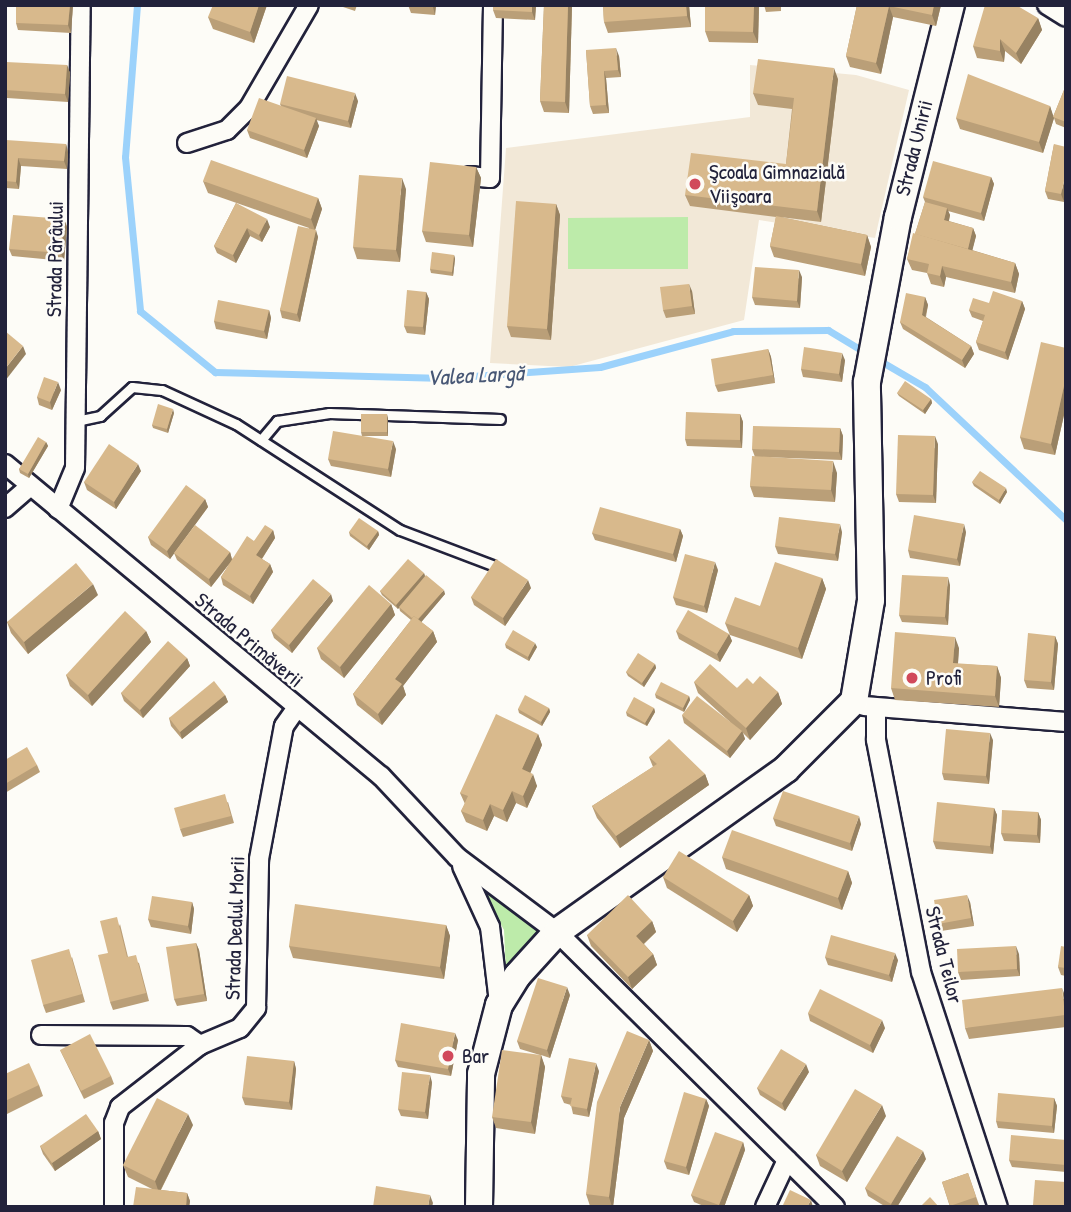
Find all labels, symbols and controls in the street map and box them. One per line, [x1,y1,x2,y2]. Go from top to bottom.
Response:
street label: Strada Unirii [890,98,938,198]
place label: Şcoala Gimnazială Viişoara [709,159,845,209]
marker: Şcoala Gimnazială Viişoara [687,176,703,192]
street label: Strada Pârâului [41,201,69,317]
water label: Valea Largă [426,359,524,391]
street label: Strada Primăverii [190,587,308,693]
place label: Profi [926,665,961,691]
marker: Profi [904,670,920,686]
street label: Strada Dealul Morii [220,856,250,1000]
street label: Strada Teilor [920,904,968,1006]
place label: Bar [462,1043,489,1069]
marker: Bar [440,1048,456,1064]

